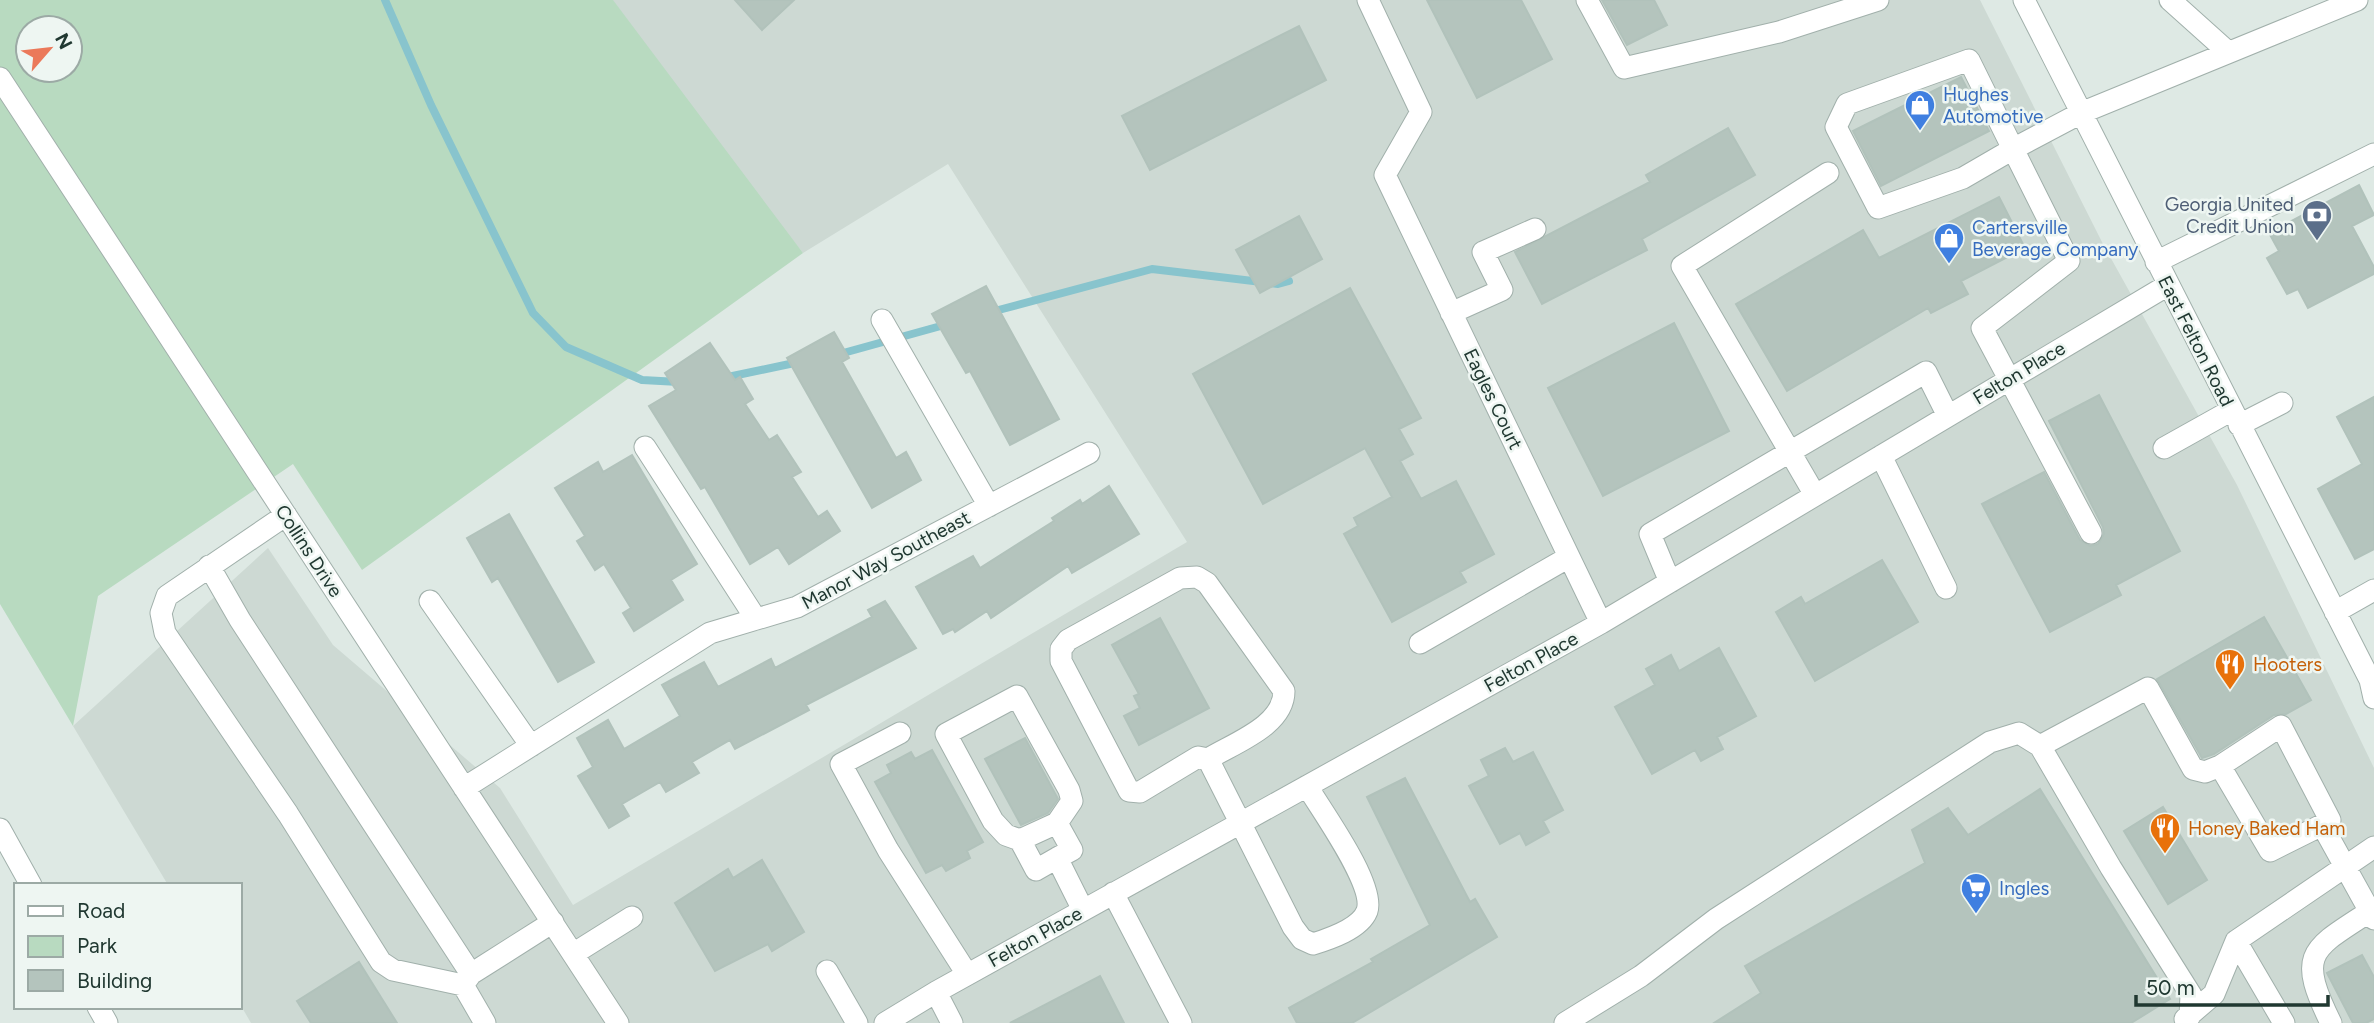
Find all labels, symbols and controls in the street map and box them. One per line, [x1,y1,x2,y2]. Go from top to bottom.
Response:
north arrow [14,14,84,84]
text: N [50,29,77,53]
place label: Hughes Automotive [1943,83,2043,128]
shop icon: Hughes Automotive [1903,88,1937,132]
place label: Georgia United Credit Union [2165,193,2294,238]
bank icon: Georgia United Credit Union [2300,198,2334,242]
place label: Cartersville Beverage Company [1972,216,2138,261]
shop icon: Cartersville Beverage Company [1932,221,1966,265]
street label: East Felton Road [2153,272,2239,410]
street label: Felton Place [1969,336,2069,410]
street label: Eagles Court [1459,345,1527,453]
street label: Collins Drive [271,500,347,602]
street label: Manor Way Southeast [798,506,974,614]
street label: Felton Place [1480,627,1582,697]
restaurant icon: Hooters [2213,647,2247,691]
place label: Hooters [2253,653,2322,676]
restaurant icon: Honey Baked Ham [2148,811,2182,855]
place label: Honey Baked Ham [2188,817,2345,840]
supermarket icon: Ingles [1959,871,1993,915]
place label: Ingles [1999,877,2049,900]
legend [14,883,242,1009]
text: Road [77,898,125,923]
street label: Felton Place [984,902,1086,972]
text: Park [77,933,118,958]
scale bar [2136,964,2328,1008]
text: Building [77,968,152,993]
text: 50 m [2146,975,2195,1000]

